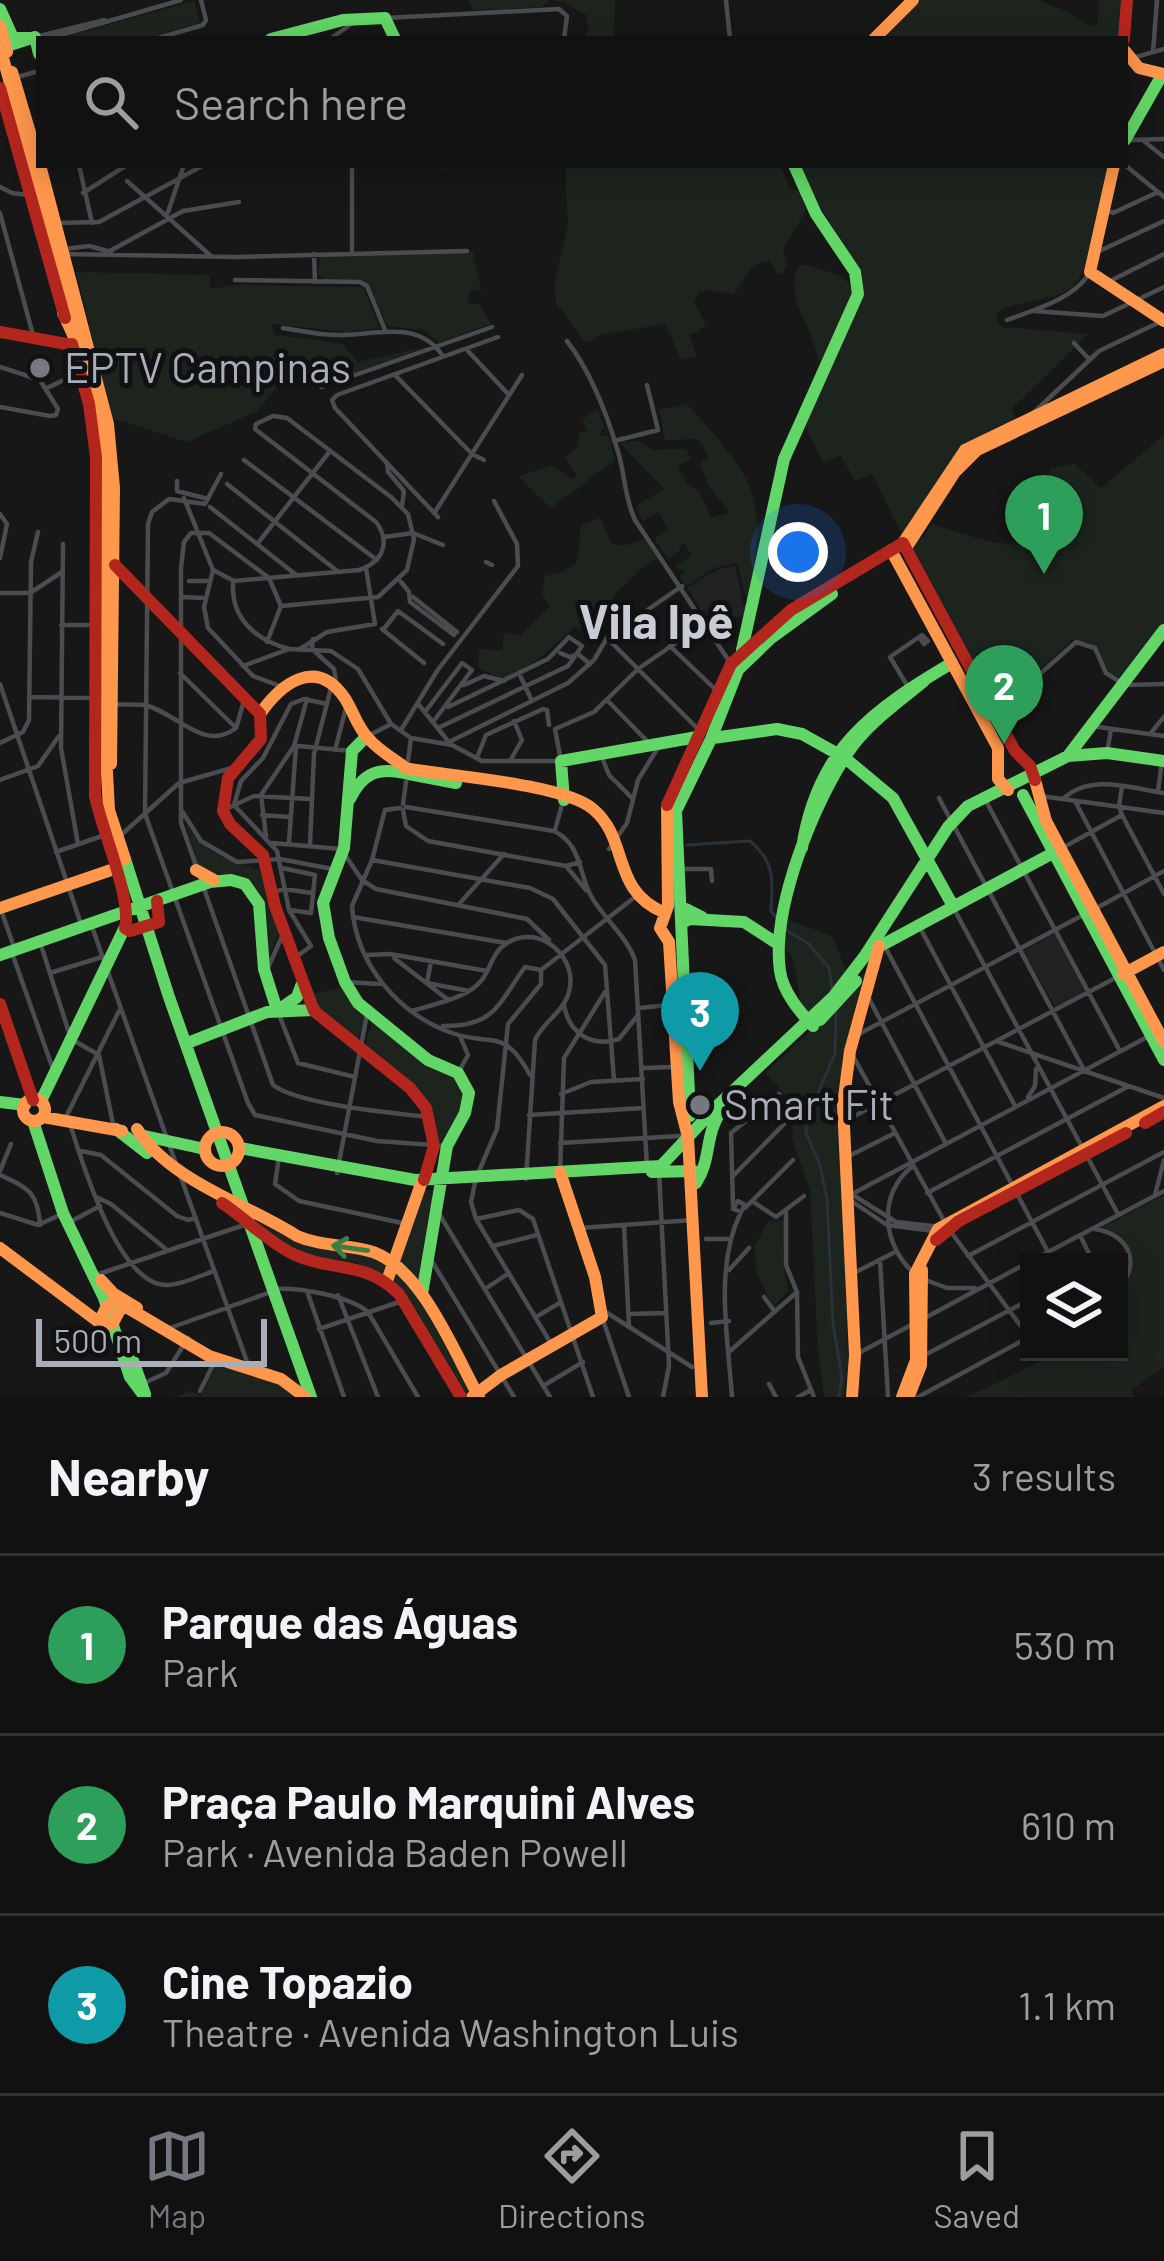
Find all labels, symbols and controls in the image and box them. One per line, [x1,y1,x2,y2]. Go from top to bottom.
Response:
search box [36,36,1128,168]
icon: search [78,69,144,135]
text: Search here [174,75,408,129]
place label: EPTV Campinas [64,341,351,392]
marker: EPTV Campinas [27,355,53,381]
pin: 1 [1005,475,1083,574]
your location [768,522,828,582]
district label: Vila Ipê [579,591,733,649]
pin: 2 [965,645,1043,744]
pin: 3 [661,972,739,1071]
place label: Smart Fit [724,1078,894,1128]
marker: Smart Fit [687,1092,713,1118]
one-way arrow [332,1236,371,1259]
map controls [1020,1253,1128,1361]
button: layers [1020,1253,1128,1361]
scale bar [36,1313,267,1366]
text: 500 m [54,1320,142,1360]
text: Nearby [48,1445,209,1506]
text: 3 results [972,1452,1116,1499]
text: Parque das Águas [162,1594,518,1648]
text: 1 [80,1621,94,1668]
text: 530 m [1014,1621,1116,1668]
text: Park [162,1648,239,1695]
text: Praça Paulo Marquini Alves [162,1774,695,1828]
text: 2 [76,1801,98,1848]
text: 610 m [1021,1801,1116,1848]
text: Park · Avenida Baden Powell [162,1828,628,1875]
text: Cine Topazio [162,1954,413,2008]
text: 3 [76,1981,98,2028]
text: 1.1 km [1018,1981,1116,2028]
text: Theatre · Avenida Washington Luis [162,2008,739,2055]
tab: Map [144,2123,210,2235]
tab: Directions [498,2123,645,2235]
tab: Saved [933,2123,1020,2235]

